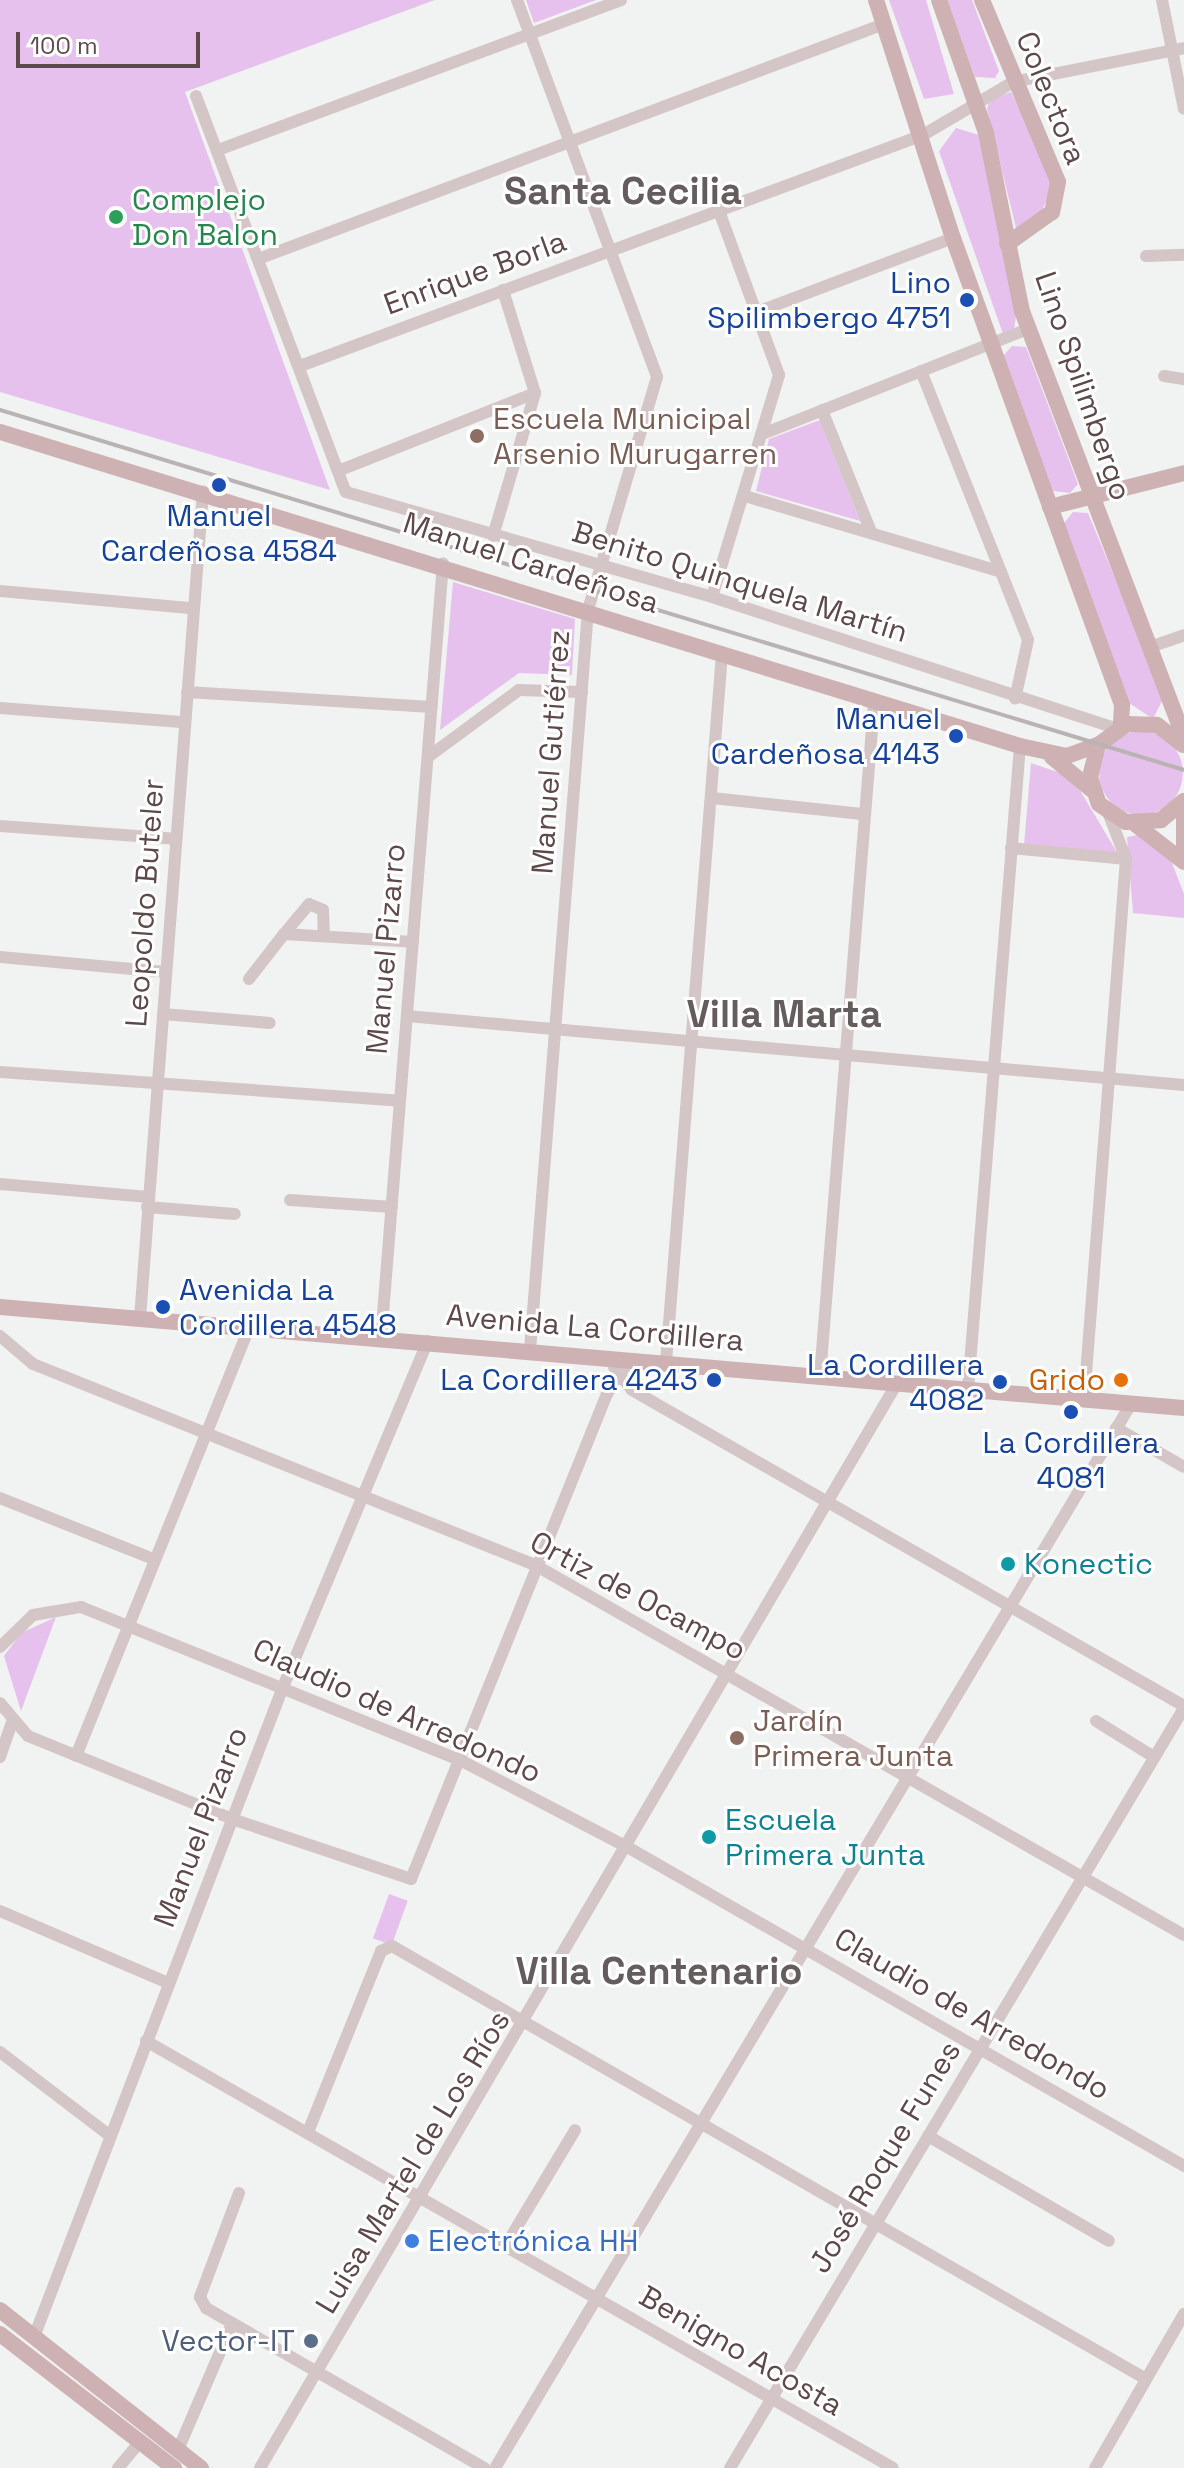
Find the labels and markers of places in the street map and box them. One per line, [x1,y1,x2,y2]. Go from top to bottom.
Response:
place label: Complejo Don Balon [132,182,278,252]
marker: Complejo Don Balon [107,208,125,226]
place label: Lino Spilimbergo 4751 [707,265,951,336]
marker: Lino Spilimbergo 4751 [958,291,976,309]
place label: Escuela Municipal Arsenio Murugarren [493,401,777,472]
marker: Escuela Municipal Arsenio Murugarren [468,427,486,445]
marker: Manuel Cardeñosa 4584 [210,476,228,494]
place label: Manuel Cardeñosa 4584 [101,498,337,568]
place label: Manuel Cardeñosa 4143 [711,701,940,772]
marker: Manuel Cardeñosa 4143 [947,727,965,745]
place label: Avenida La Cordillera 4548 [179,1272,397,1342]
marker: Avenida La Cordillera 4548 [154,1298,172,1316]
place label: La Cordillera 4082 [807,1347,984,1418]
place label: La Cordillera 4243 [440,1362,698,1398]
place label: Grido [1029,1362,1105,1398]
marker: La Cordillera 4243 [705,1371,723,1389]
marker: Grido [1112,1371,1130,1389]
marker: La Cordillera 4082 [991,1373,1009,1391]
marker: La Cordillera 4081 [1062,1403,1080,1421]
place label: La Cordillera 4081 [982,1425,1160,1496]
place label: Konectic [1024,1546,1153,1582]
marker: Konectic [999,1555,1017,1573]
place label: Jardín Primera Junta [753,1703,953,1774]
marker: Jardín Primera Junta [728,1729,746,1747]
place label: Escuela Primera Junta [725,1802,925,1872]
marker: Escuela Primera Junta [700,1828,718,1846]
place label: Electrónica HH [428,2223,638,2259]
marker: Electrónica HH [403,2232,421,2250]
place label: Vector-IT [161,2323,295,2359]
marker: Vector-IT [302,2332,320,2350]

